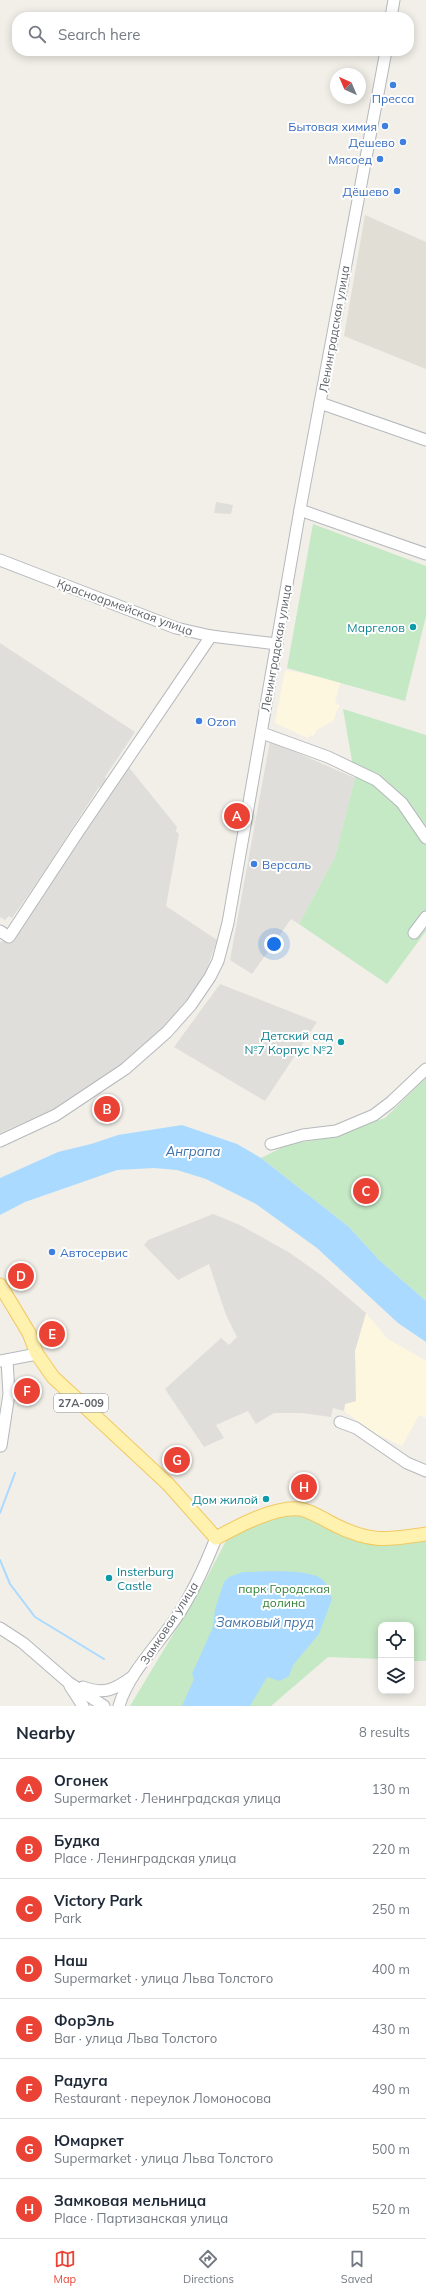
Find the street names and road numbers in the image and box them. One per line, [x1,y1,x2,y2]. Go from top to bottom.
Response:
street label: Ленинградская улица [315,264,353,394]
street label: Красноармейская улица [55,575,195,639]
street label: Ленинградская улица [257,583,295,713]
road number: 27А-009 [54,1394,108,1412]
street label: Замковая улица [137,1579,201,1667]

